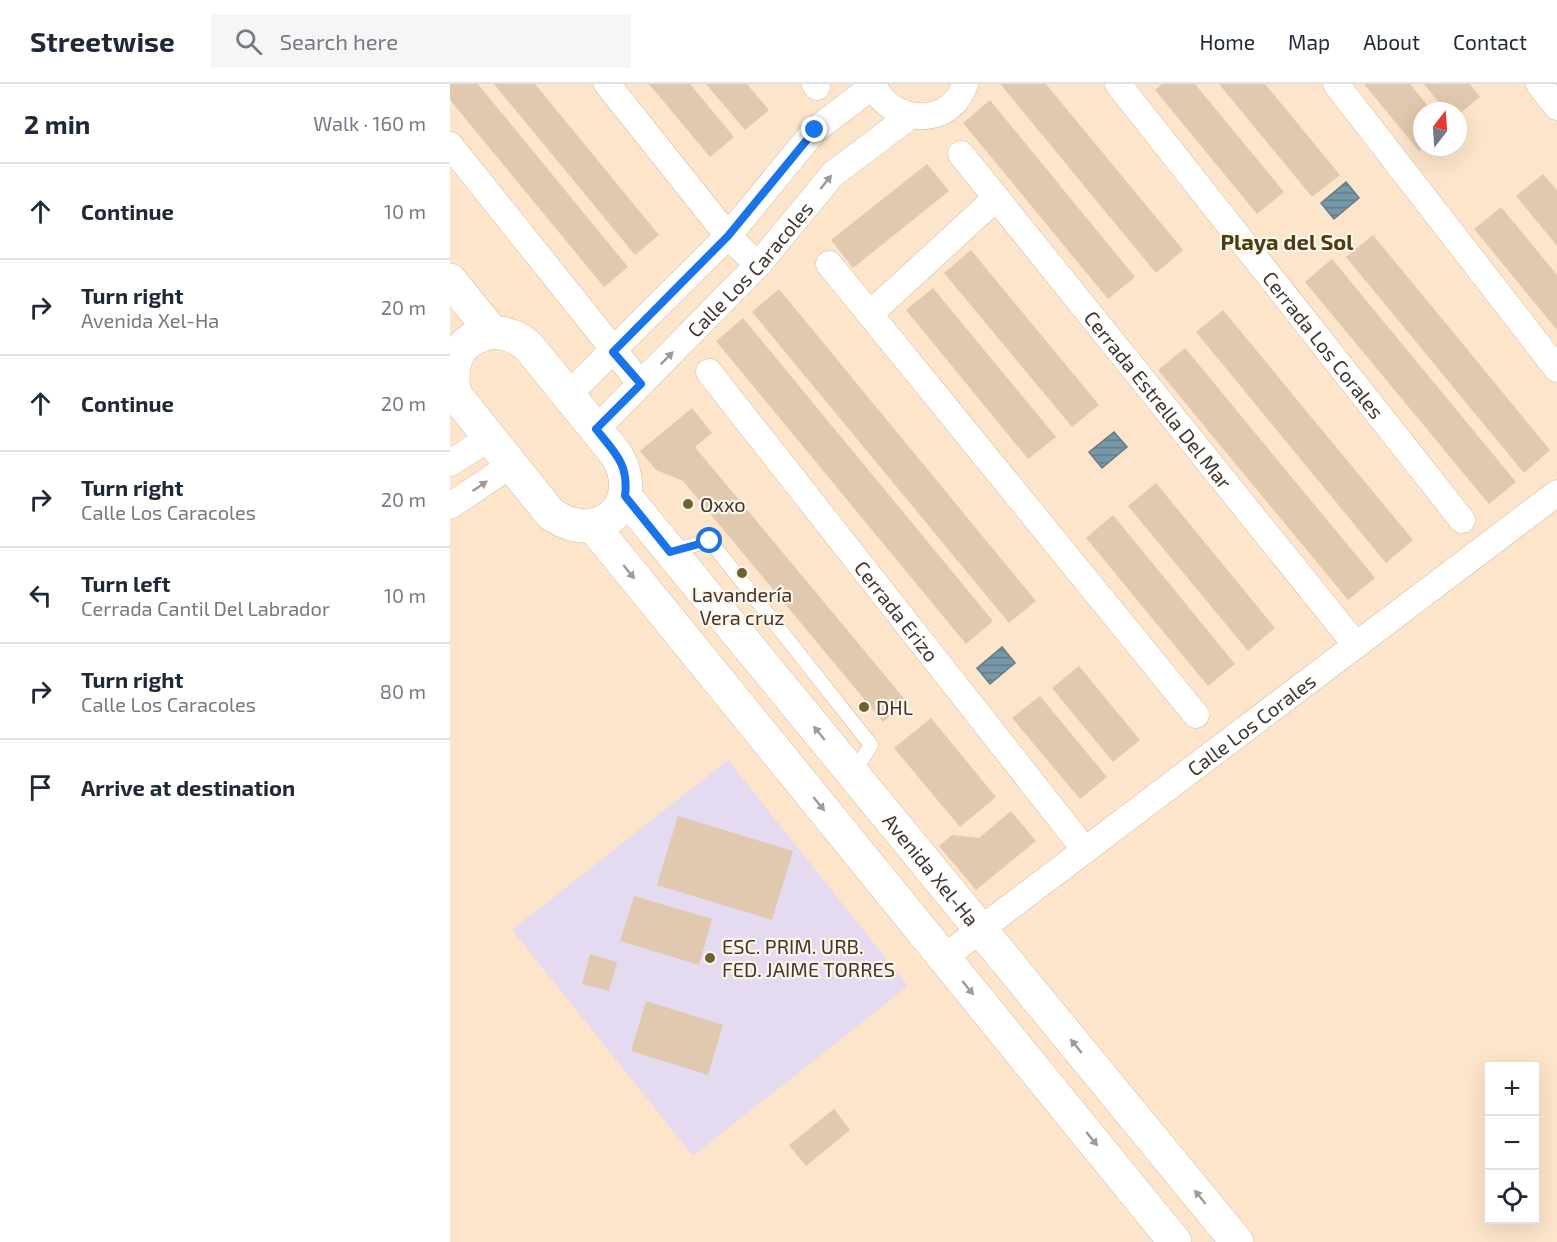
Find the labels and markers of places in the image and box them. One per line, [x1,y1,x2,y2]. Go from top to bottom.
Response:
place label: Oxxo [700,492,746,516]
marker: Oxxo [681,497,695,511]
marker: Lavandería Vera cruz [735,566,749,580]
place label: Lavandería Vera cruz [692,582,792,629]
place label: DHL [876,695,913,719]
marker: DHL [857,700,871,714]
place label: ESC. PRIM. URB. FED. JAIME TORRES [722,934,895,981]
marker: ESC. PRIM. URB. FED. JAIME TORRES [703,951,717,965]

